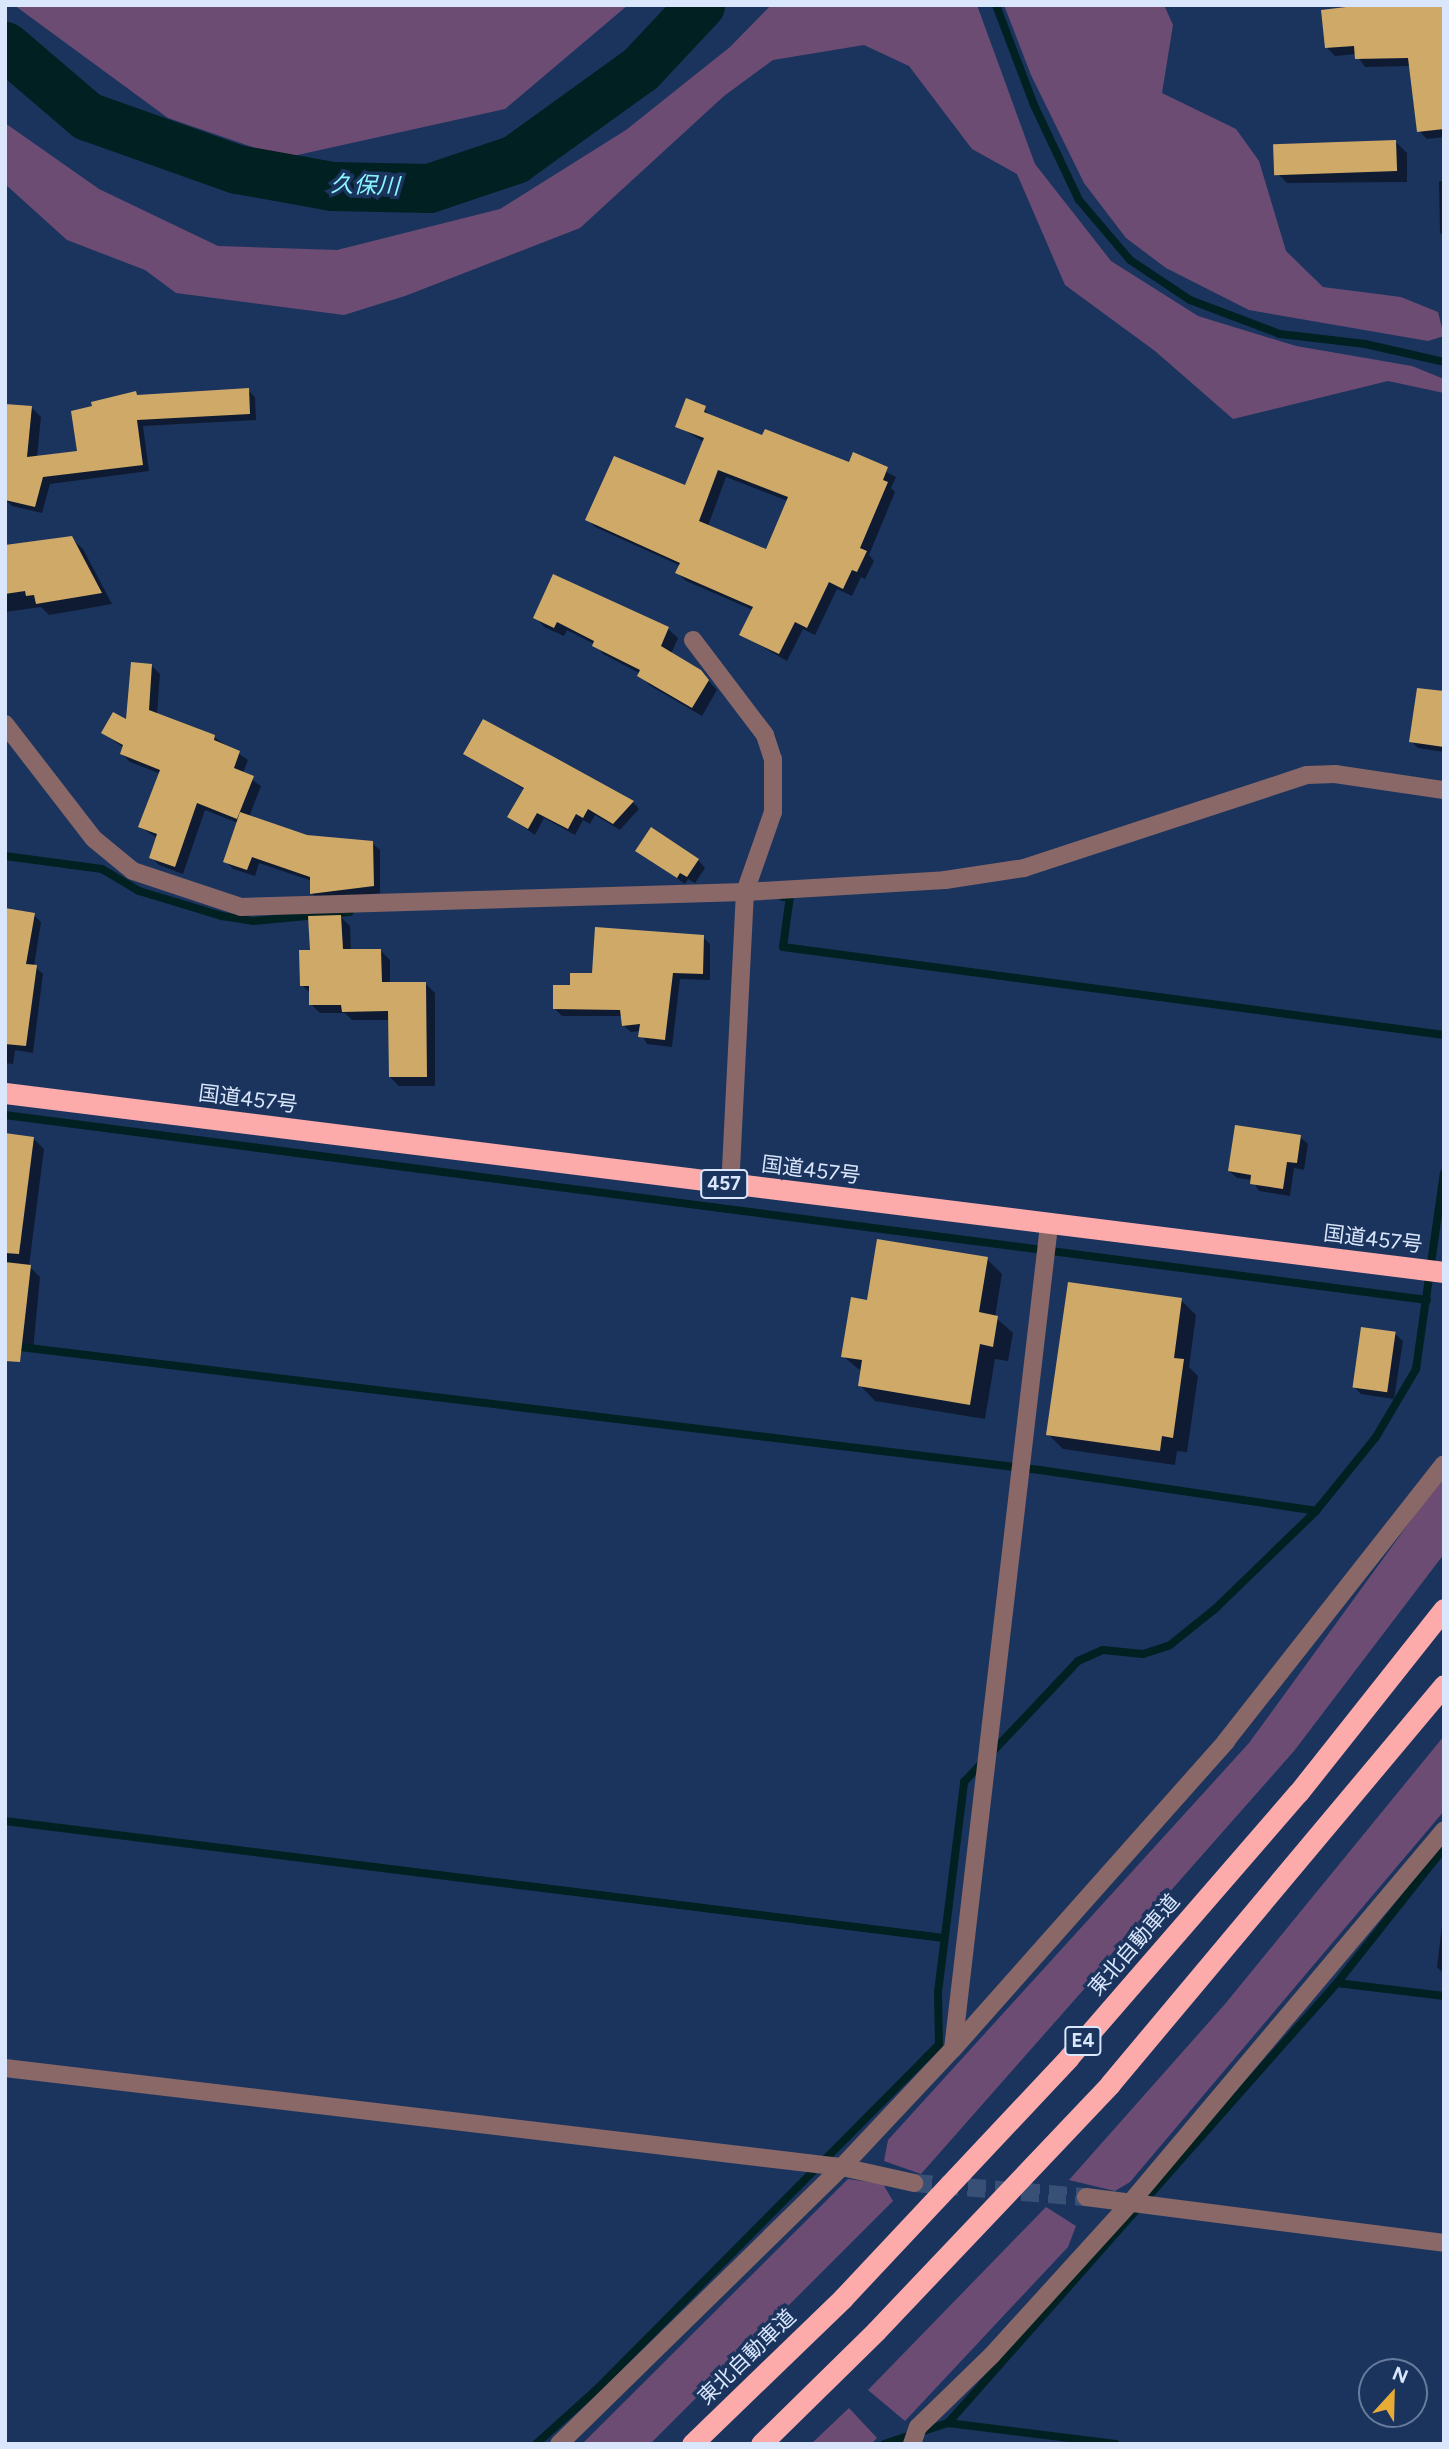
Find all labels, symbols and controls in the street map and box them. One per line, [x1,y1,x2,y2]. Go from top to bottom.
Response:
water label: 久保川 [330,170,400,200]
street label: 国道457号 [197,1080,299,1118]
street label: 国道457号 [760,1151,862,1189]
road number: 457 [700,1168,748,1200]
street label: 国道457号 [1322,1220,1424,1258]
street label: 東北自動車道 [1083,1889,1185,2001]
road number: E4 [1064,2025,1102,2056]
street label: 東北自動車道 [693,2304,801,2410]
north arrow [1358,2358,1428,2428]
text: N [1389,2362,1411,2388]

